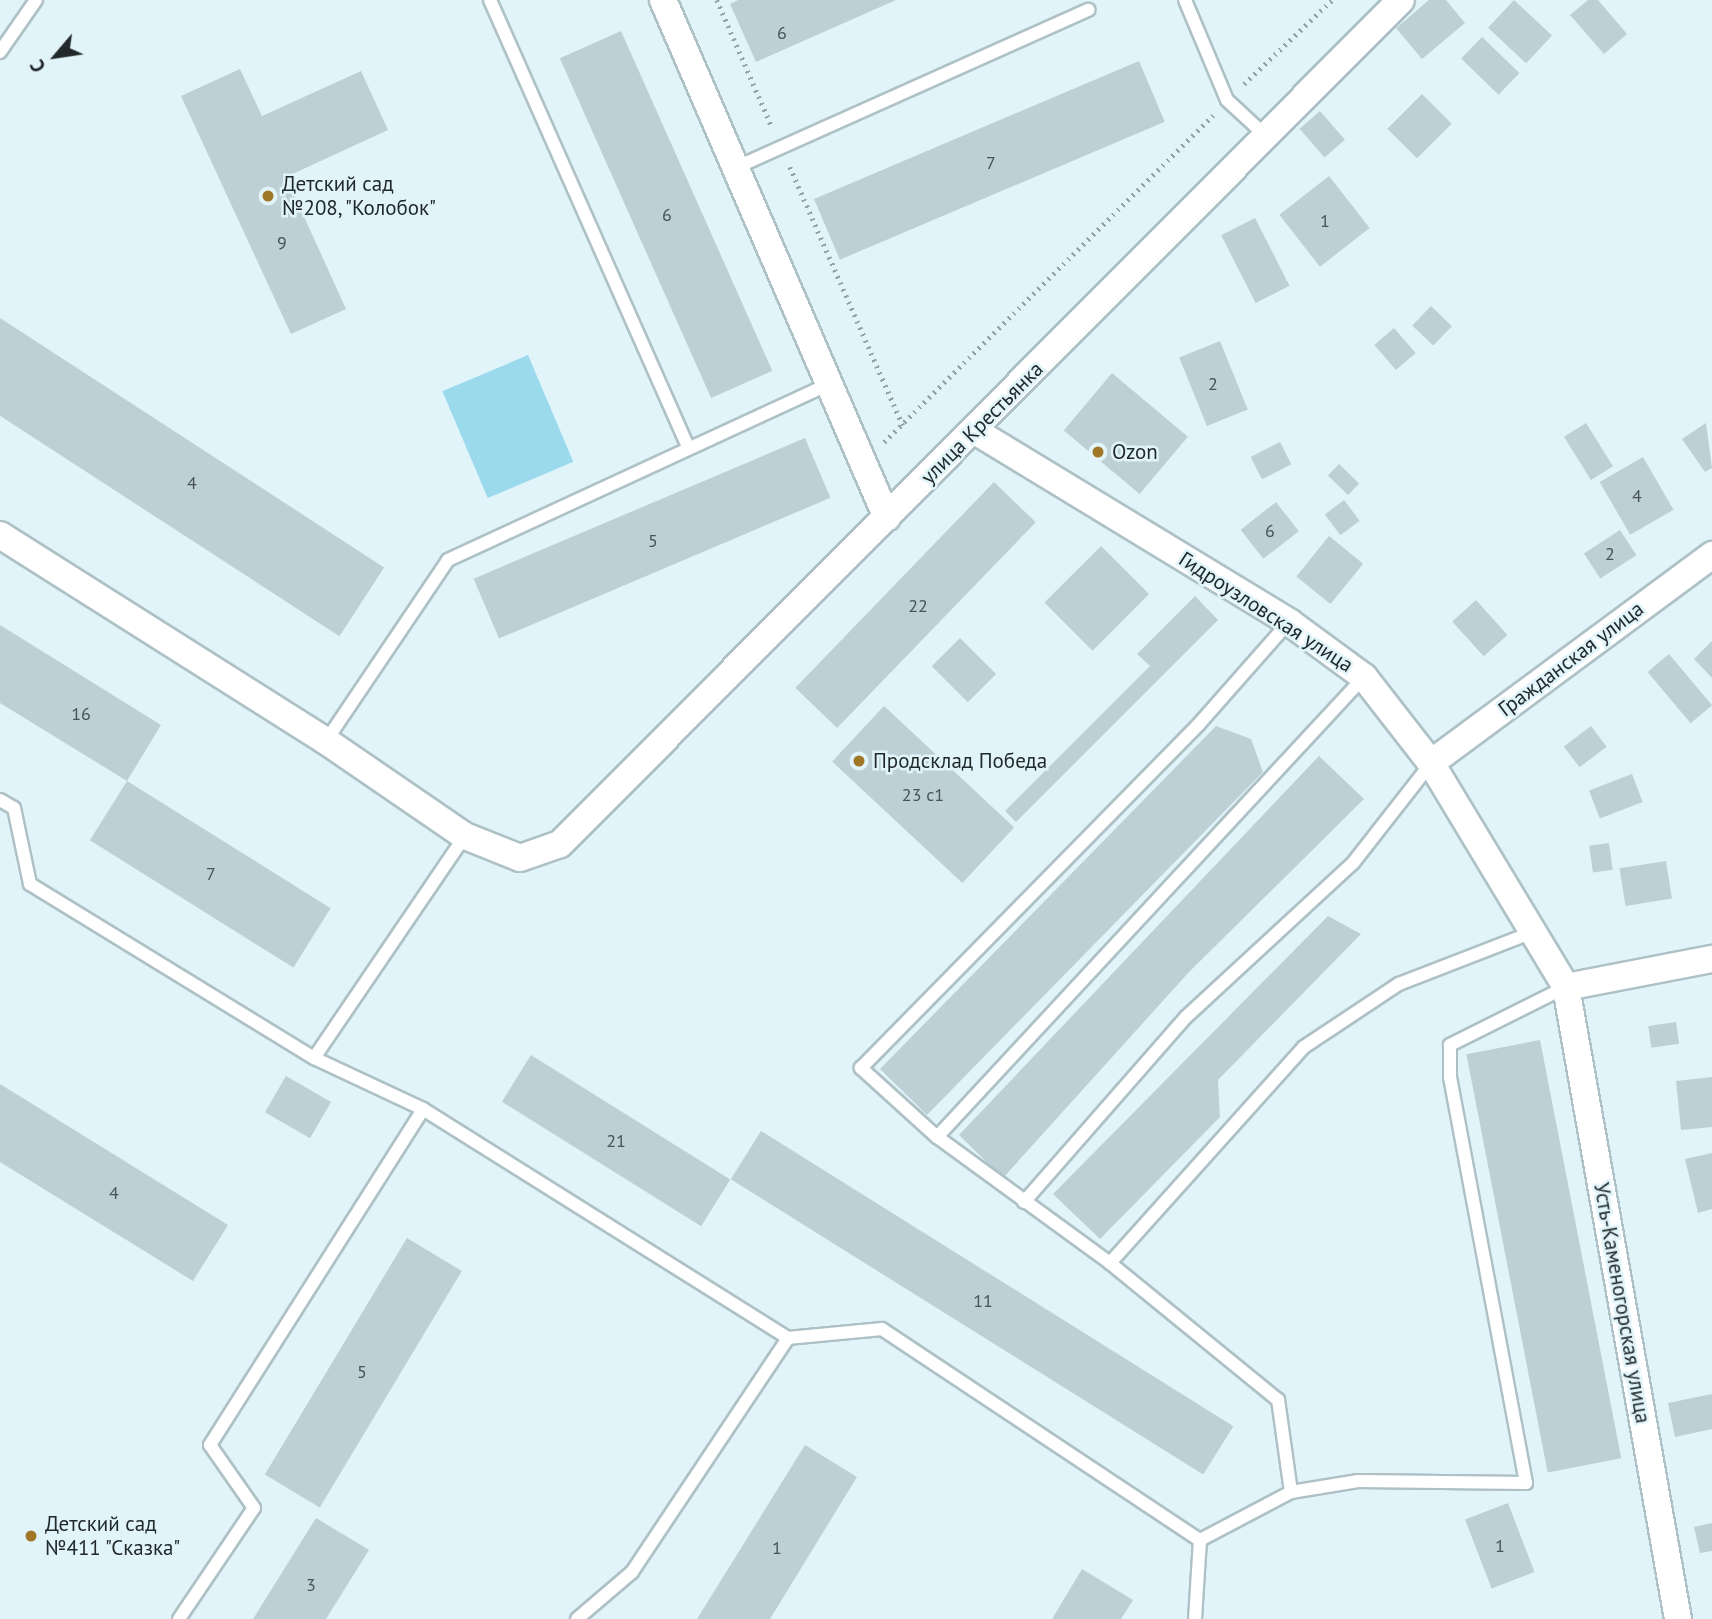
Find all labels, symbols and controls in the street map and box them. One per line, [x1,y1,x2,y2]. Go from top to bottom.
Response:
north arrow [21,21,91,91]
house number: 6 [777,22,787,44]
text: С [25,56,51,77]
house number: 7 [986,152,996,174]
place label: Детский сад №208, "Колобок" [282,171,439,221]
marker: Детский сад №208, "Колобок" [260,188,276,204]
house number: 6 [662,204,672,226]
house number: 1 [1320,210,1330,232]
house number: 9 [277,232,287,254]
street label: улица Крестьянка [916,357,1048,489]
house number: 2 [1208,373,1218,395]
place label: Ozon [1112,439,1158,465]
marker: Ozon [1090,444,1106,460]
house number: 4 [187,472,197,494]
house number: 4 [1632,485,1642,507]
house number: 6 [1265,520,1275,542]
house number: 5 [648,530,658,552]
house number: 2 [1605,543,1615,565]
street label: Гидроузловская улица [1174,546,1358,678]
house number: 22 [908,595,928,617]
street label: Гражданская улица [1493,596,1649,722]
house number: 16 [71,703,91,725]
place label: Продсклад Победа [873,748,1047,774]
marker: Продсклад Победа [851,753,867,769]
house number: 23 с1 [902,784,944,806]
house number: 7 [206,863,216,885]
house number: 21 [606,1130,626,1152]
street label: Усть-Каменогорская улица [1588,1181,1656,1425]
house number: 4 [109,1182,119,1204]
house number: 11 [973,1290,993,1312]
house number: 5 [357,1361,367,1383]
place label: Детский сад №411 "Сказка" [45,1511,182,1561]
marker: Детский сад №411 "Сказка" [23,1528,39,1544]
house number: 1 [1495,1535,1505,1557]
house number: 1 [772,1537,782,1559]
house number: 3 [306,1574,316,1596]

